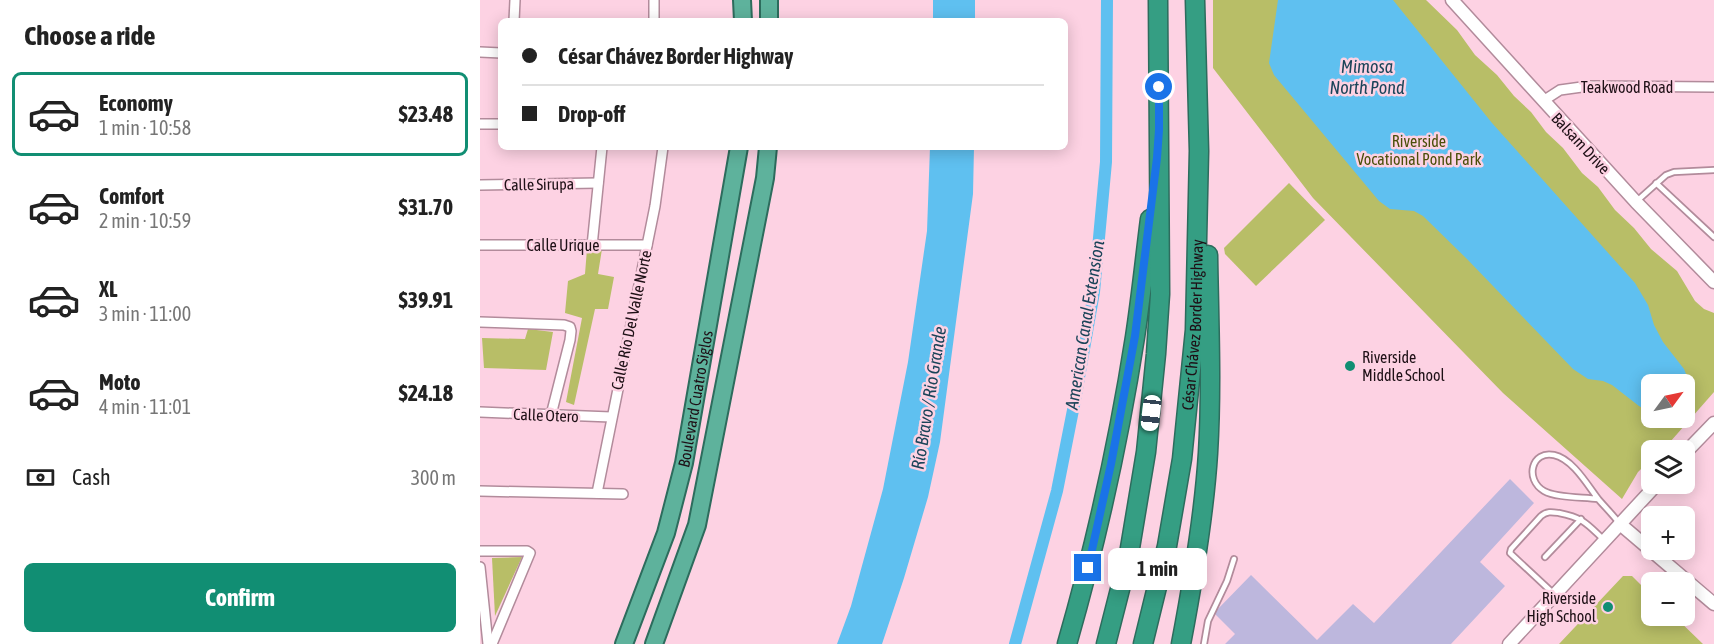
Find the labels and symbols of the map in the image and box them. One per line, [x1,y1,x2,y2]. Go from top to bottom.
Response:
water label: Mimosa North Pond [1330,56,1405,98]
route start [1145,73,1172,100]
street label: Teakwood Road [1581,78,1673,96]
street label: Balsam Drive [1548,109,1614,177]
park label: Riverside Vocational Pond Park [1356,132,1482,168]
street label: Calle Sirupa [504,174,574,195]
street label: Calle Urique [527,236,599,255]
water label: American Canal Extension [1061,239,1108,412]
street label: César Chávez Border Highway [1178,239,1207,411]
street label: Calle Río Del Valle Norte [607,249,655,391]
water label: Río Bravo / Rio Grande [907,325,950,471]
street label: Boulevard Cuatro Siglos [674,329,716,469]
place label: Riverside Middle School [1362,348,1446,384]
marker: Riverside Middle School [1343,359,1357,373]
north arrow [1641,374,1695,428]
car [1140,394,1162,432]
street label: Calle Otero [513,405,579,425]
callout: 1 min [1109,547,1208,589]
route end [1074,554,1101,581]
place label: Riverside High School [1527,589,1597,626]
marker: Riverside High School [1601,600,1615,614]

